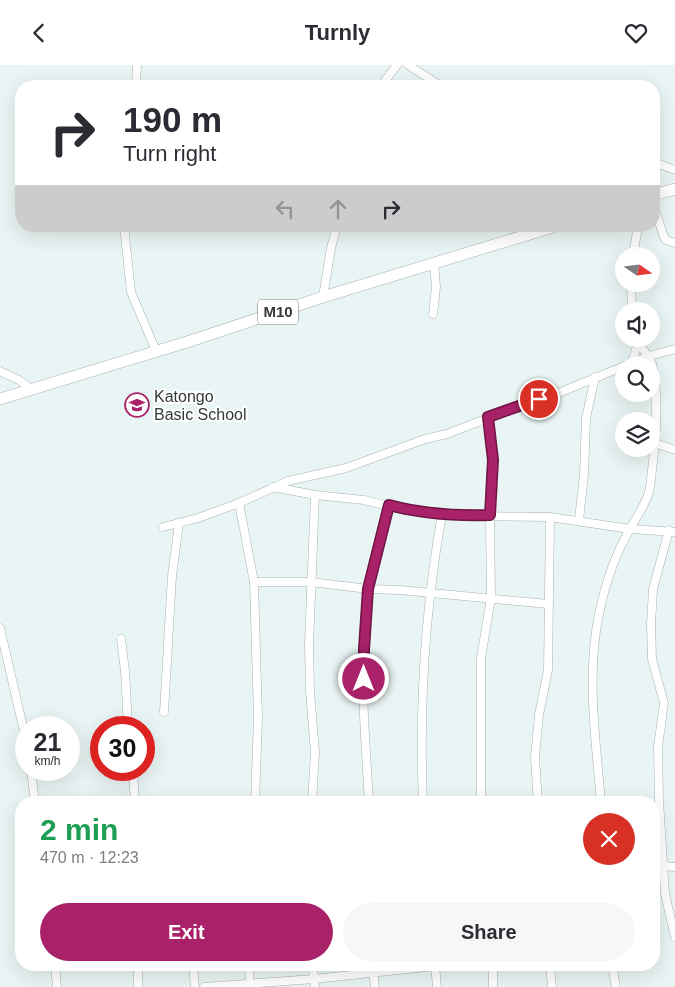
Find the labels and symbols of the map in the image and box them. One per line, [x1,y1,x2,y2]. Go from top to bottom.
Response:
north arrow [615,247,660,293]
road number: M10 [258,299,298,325]
pin [518,378,560,420]
place label: Katongo Basic School [154,388,247,423]
school or university icon: Katongo Basic School [124,392,150,418]
position arrow [337,652,389,704]
speed limit sign: 30 [90,716,155,781]

